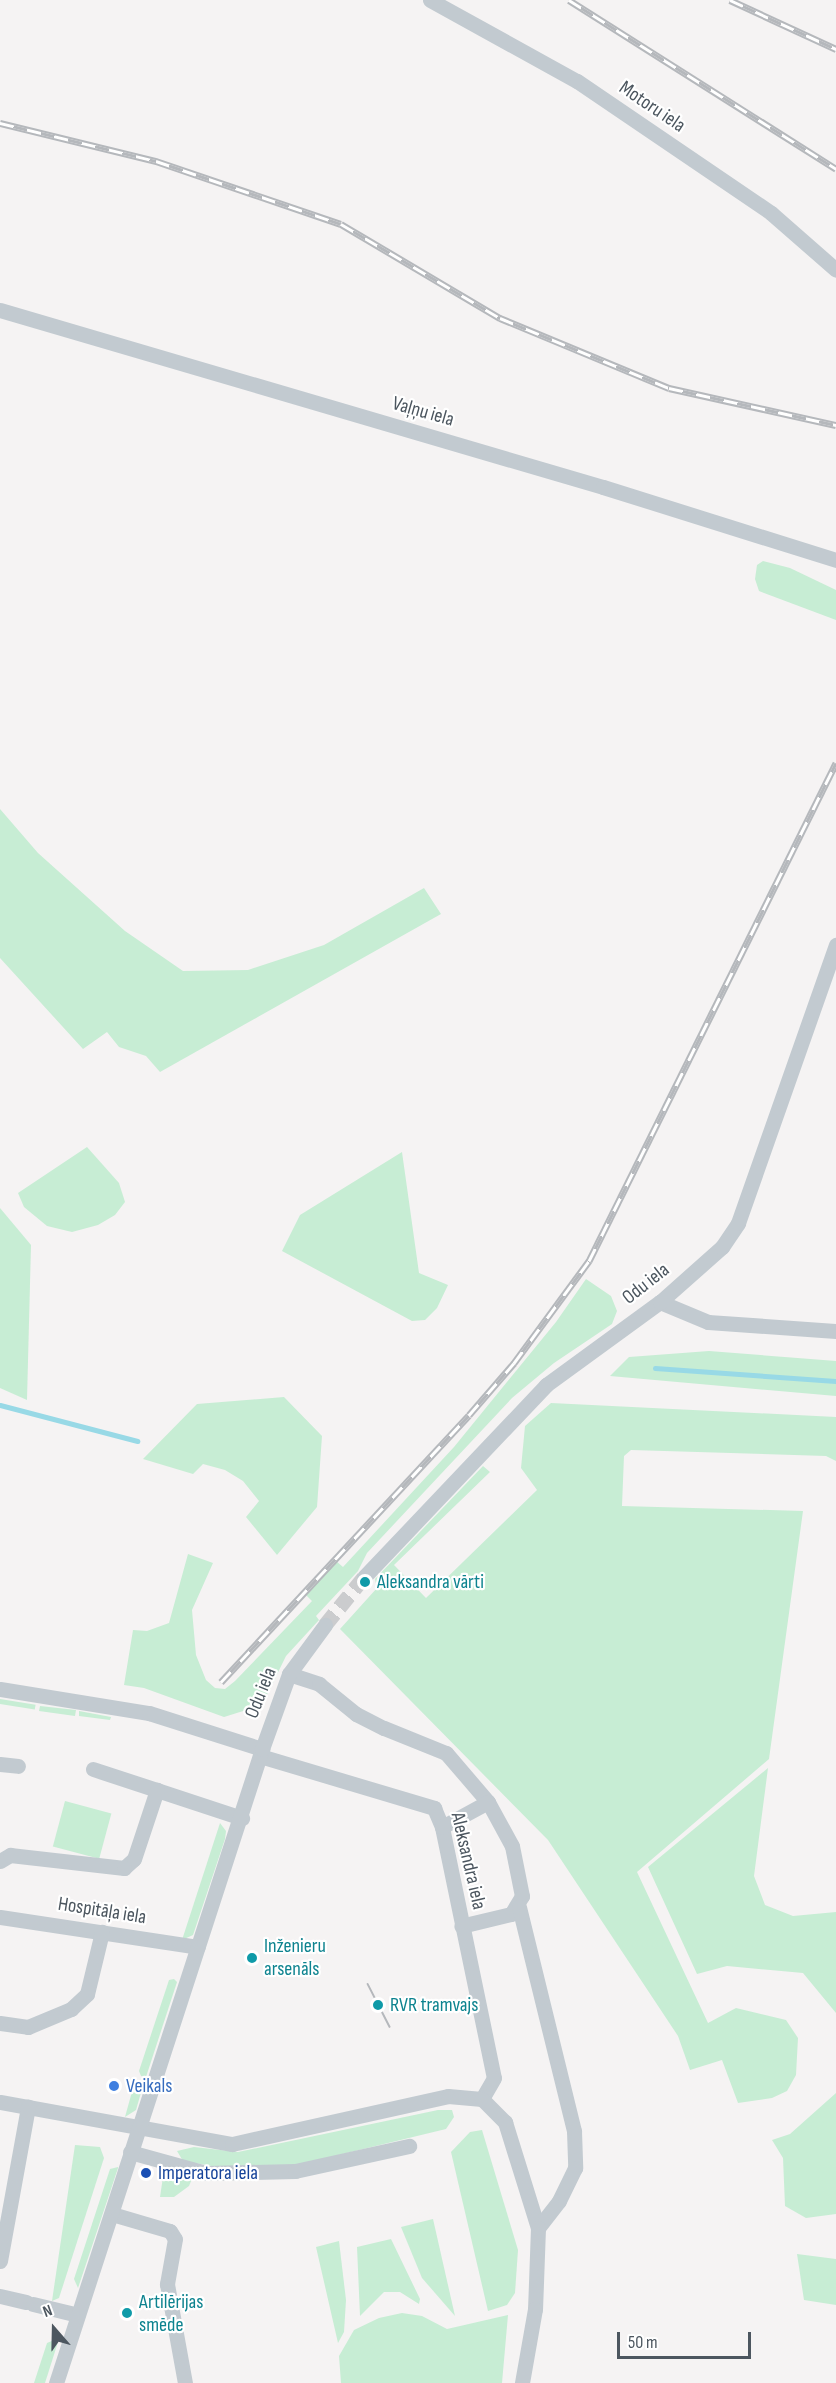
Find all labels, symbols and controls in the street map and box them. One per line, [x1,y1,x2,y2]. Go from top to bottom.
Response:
street label: Motoru iela [614,76,690,138]
street label: Vaļņu iela [389,392,457,432]
street label: Odu iela [618,1258,674,1310]
place label: Aleksandra vārti [377,1570,484,1594]
marker: Aleksandra vārti [358,1575,372,1589]
street label: Odu iela [240,1664,282,1722]
street label: Aleksandra iela [445,1810,491,1912]
street label: Hospitāļa iela [56,1892,148,1930]
place label: Inženieru arsenāls [264,1934,326,1981]
marker: Inženieru arsenāls [245,1951,259,1965]
place label: RVR tramvajs [390,1993,478,2017]
marker: RVR tramvajs [371,1998,385,2012]
place label: Veikals [126,2074,172,2098]
marker: Veikals [107,2079,121,2093]
place label: Imperatora iela [158,2161,258,2185]
marker: Imperatora iela [139,2166,153,2180]
place label: Artilērijas smēde [139,2290,203,2337]
north arrow [24,2299,84,2359]
text: N [40,2301,55,2322]
marker: Artilērijas smēde [120,2306,134,2320]
scale bar [620,2320,754,2358]
text: 50 m [628,2332,658,2353]

